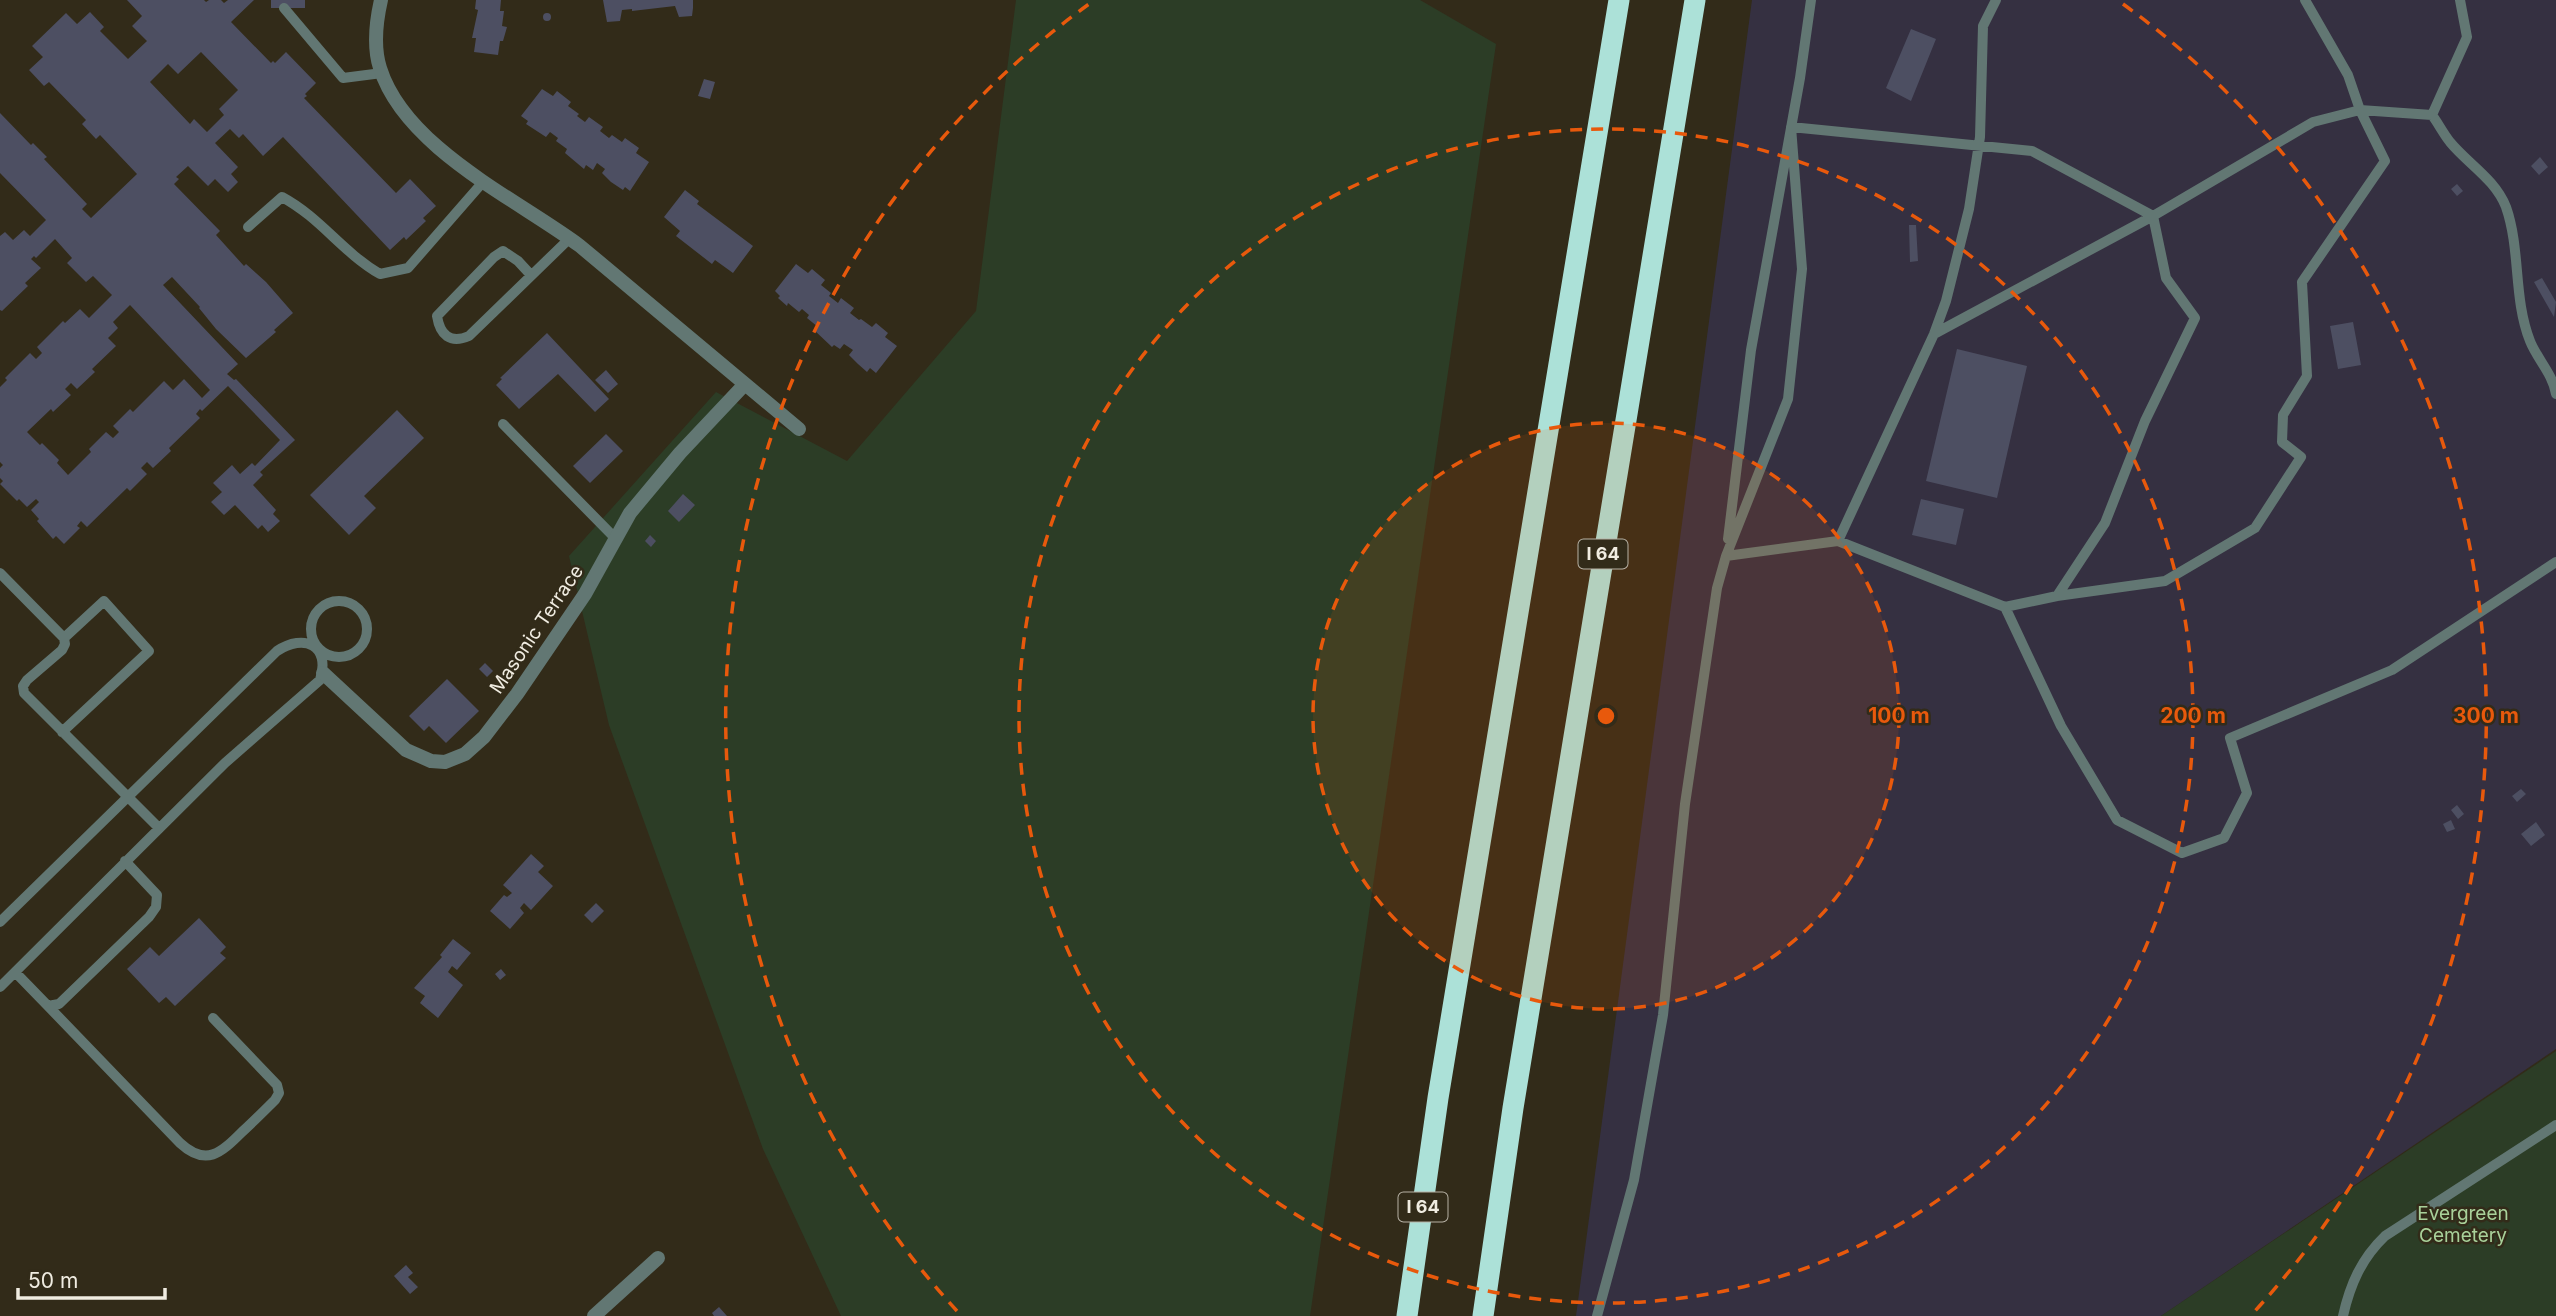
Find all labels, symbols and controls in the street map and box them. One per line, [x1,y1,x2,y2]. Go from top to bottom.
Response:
road number: I 64 [1578,540,1628,568]
street label: Masonic Terrace [485,561,588,698]
text: 100 m [1868,703,1930,728]
text: 200 m [2160,703,2226,728]
text: 300 m [2453,703,2519,728]
centre of rings [1594,704,1618,728]
road number: I 64 [1398,1192,1448,1222]
park label: Evergreen Cemetery [2417,1202,2509,1247]
scale bar [18,1256,164,1300]
text: 50 m [28,1268,78,1293]

